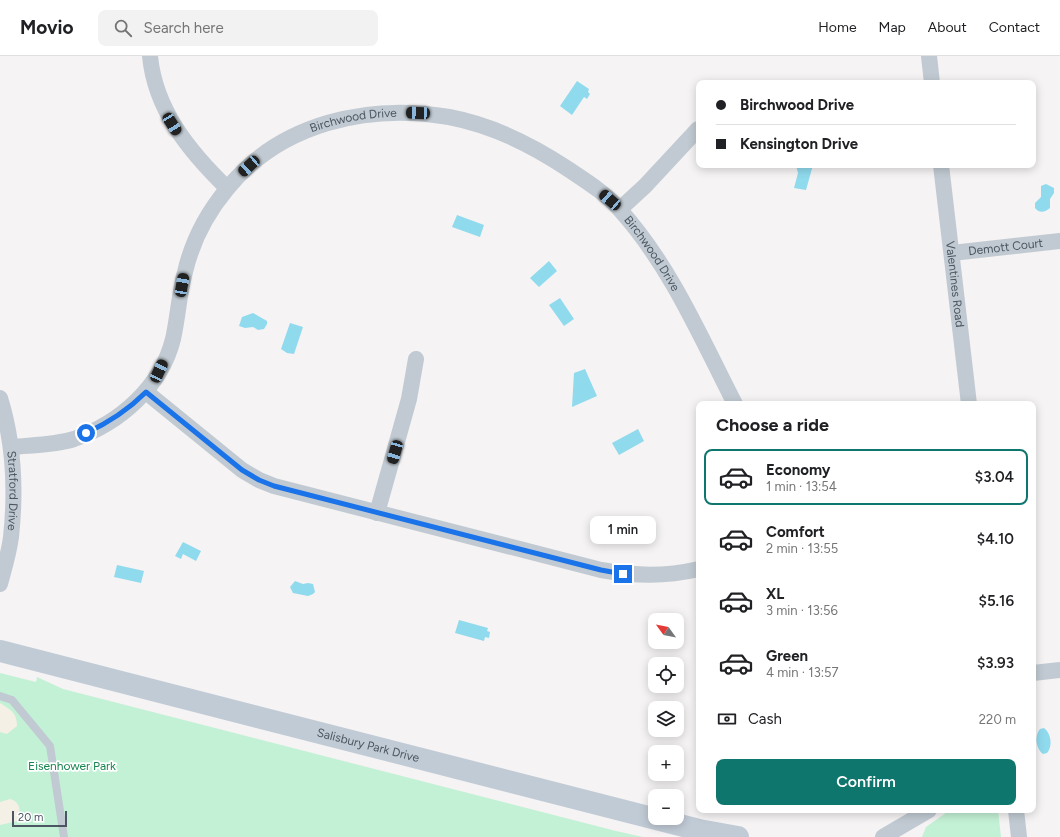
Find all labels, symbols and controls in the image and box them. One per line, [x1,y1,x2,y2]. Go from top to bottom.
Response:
search box [98,10,378,46]
text: Movio [20,16,74,39]
icon: search [112,17,134,39]
text: Search here [144,19,224,37]
text: Home [818,19,857,36]
text: Map [879,19,906,36]
text: About [928,19,967,36]
text: Contact [989,19,1040,36]
text: Birchwood Drive [740,96,854,114]
street label: Birchwood Drive [308,106,397,135]
car [406,107,430,119]
car [161,111,183,137]
text: Kensington Drive [740,135,858,153]
car [236,154,262,178]
car [597,188,623,212]
street label: Birchwood Drive [621,213,683,294]
street label: Demott Court [968,236,1044,258]
street label: Valentines Road [943,240,967,328]
car [174,272,190,298]
car [148,358,170,384]
text: Choose a ride [716,414,829,436]
route start [77,424,95,442]
car [386,439,404,465]
street label: Stratford Drive [4,450,21,532]
icon: car [718,459,754,495]
text: Economy [766,461,831,479]
text: $3.04 [975,468,1014,486]
text: 1 min · 13:54 [766,479,837,494]
callout: 1 min [590,516,656,544]
icon: car [718,521,754,557]
text: 1 min [608,522,638,537]
text: Comfort [766,523,825,541]
text: $4.10 [977,530,1014,548]
text: 2 min · 13:55 [766,541,838,556]
route end [614,565,632,583]
icon: car [718,583,754,619]
text: XL [766,585,784,603]
text: $5.16 [979,592,1014,610]
text: 3 min · 13:56 [766,603,838,618]
north arrow [648,613,684,649]
map controls [648,613,684,825]
icon: car [718,645,754,681]
text: Green [766,647,808,665]
text: $3.93 [977,654,1014,672]
button: locate [648,657,684,693]
text: 4 min · 13:57 [766,665,839,680]
button: layers [648,701,684,737]
icon: cash [716,708,738,730]
text: Cash [748,710,782,728]
text: 220 m [979,712,1016,727]
street label: Salisbury Park Drive [315,725,421,765]
button: + [648,745,684,781]
park label: Eisenhower Park [28,759,116,773]
button: Confirm [716,759,1016,805]
button: − [648,789,684,825]
scale bar [12,809,67,828]
text: 20 m [18,811,43,824]

